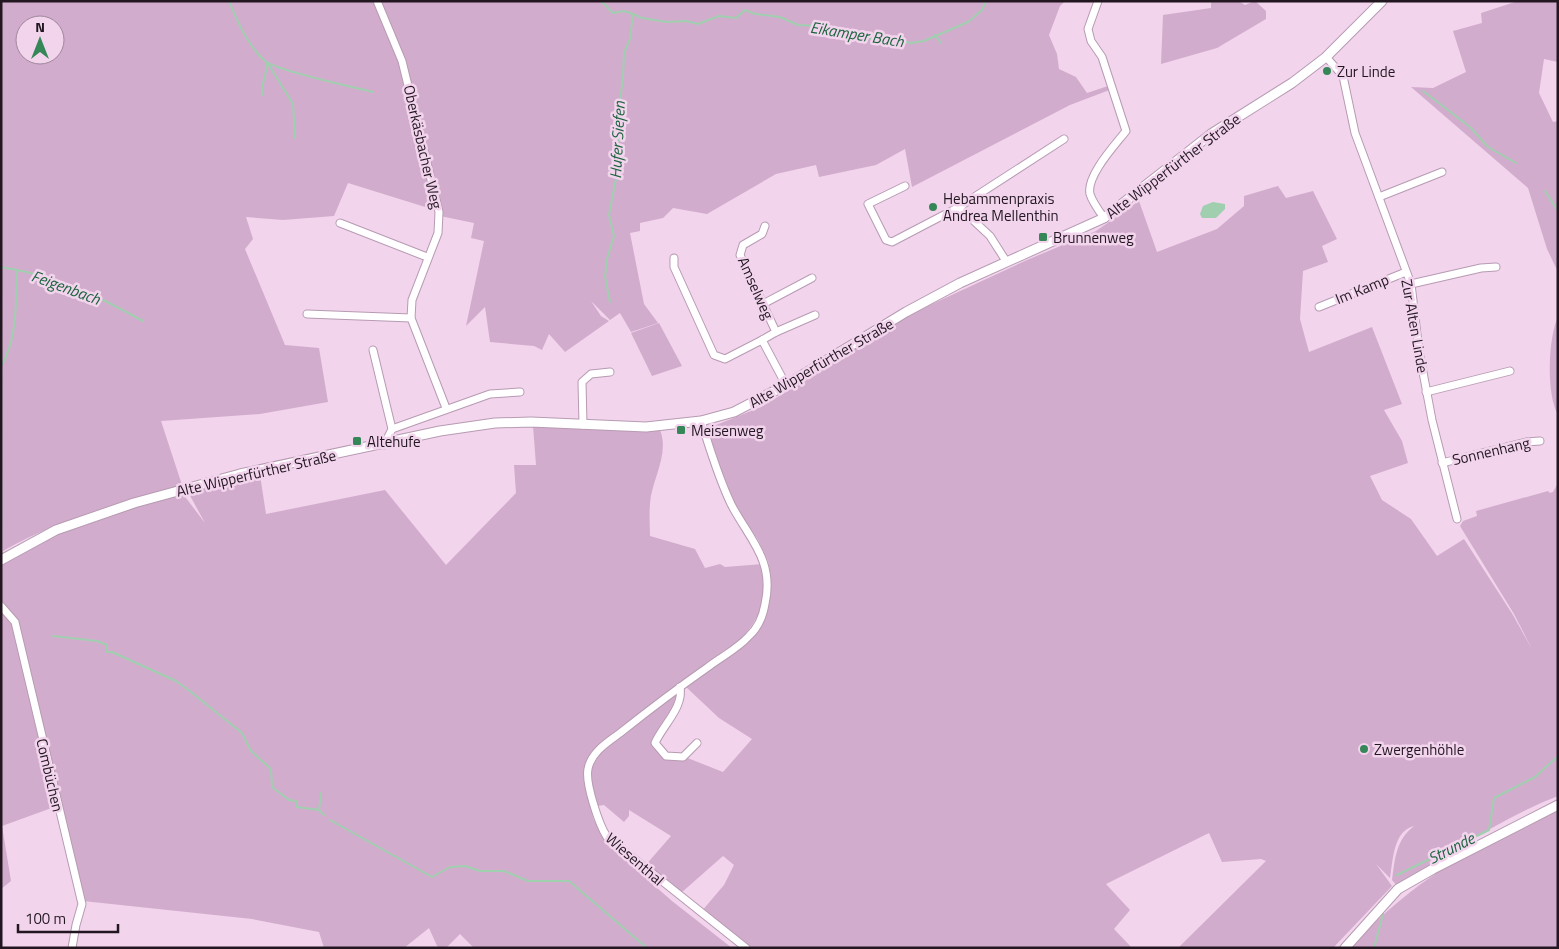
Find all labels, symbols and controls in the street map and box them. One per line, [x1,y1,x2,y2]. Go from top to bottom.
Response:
north arrow [15,15,65,65]
water label: Eikamper Bach [809,15,906,53]
text: N [35,16,45,37]
place label: Zur Linde [1337,60,1395,83]
marker: Zur Linde [1321,65,1333,77]
street label: Oberkäsbacher Weg [398,83,449,212]
water label: Hufer Siefen [603,100,631,179]
street label: Alte Wipperfürther Straße [1101,108,1245,224]
place label: Hebammenpraxis Andrea Mellenthin [943,187,1059,227]
marker: Hebammenpraxis Andrea Mellenthin [927,201,939,213]
place label: Brunnenweg [1053,226,1134,249]
marker: Brunnenweg [1037,231,1049,243]
street label: Amselweg [732,253,780,323]
water label: Feigenbach [28,263,105,311]
street label: Im Kamp [1332,268,1392,310]
street label: Zur Alten Linde [1395,277,1435,375]
street label: Alte Wipperfürther Straße [745,312,897,414]
place label: Meisenweg [691,419,764,442]
marker: Meisenweg [675,424,687,436]
place label: Altehufe [367,430,421,453]
street label: Sonnenhang [1450,431,1532,471]
marker: Altehufe [351,435,363,447]
street label: Alte Wipperfürther Straße [174,443,338,503]
street label: Combüchen [30,736,70,814]
place label: Zwergenhöhle [1374,738,1464,761]
marker: Zwergenhöhle [1358,743,1370,755]
water label: Strunde [1424,825,1480,870]
street label: Wiesenthal [601,827,669,891]
scale bar [18,902,118,934]
text: 100 m [25,907,66,930]

